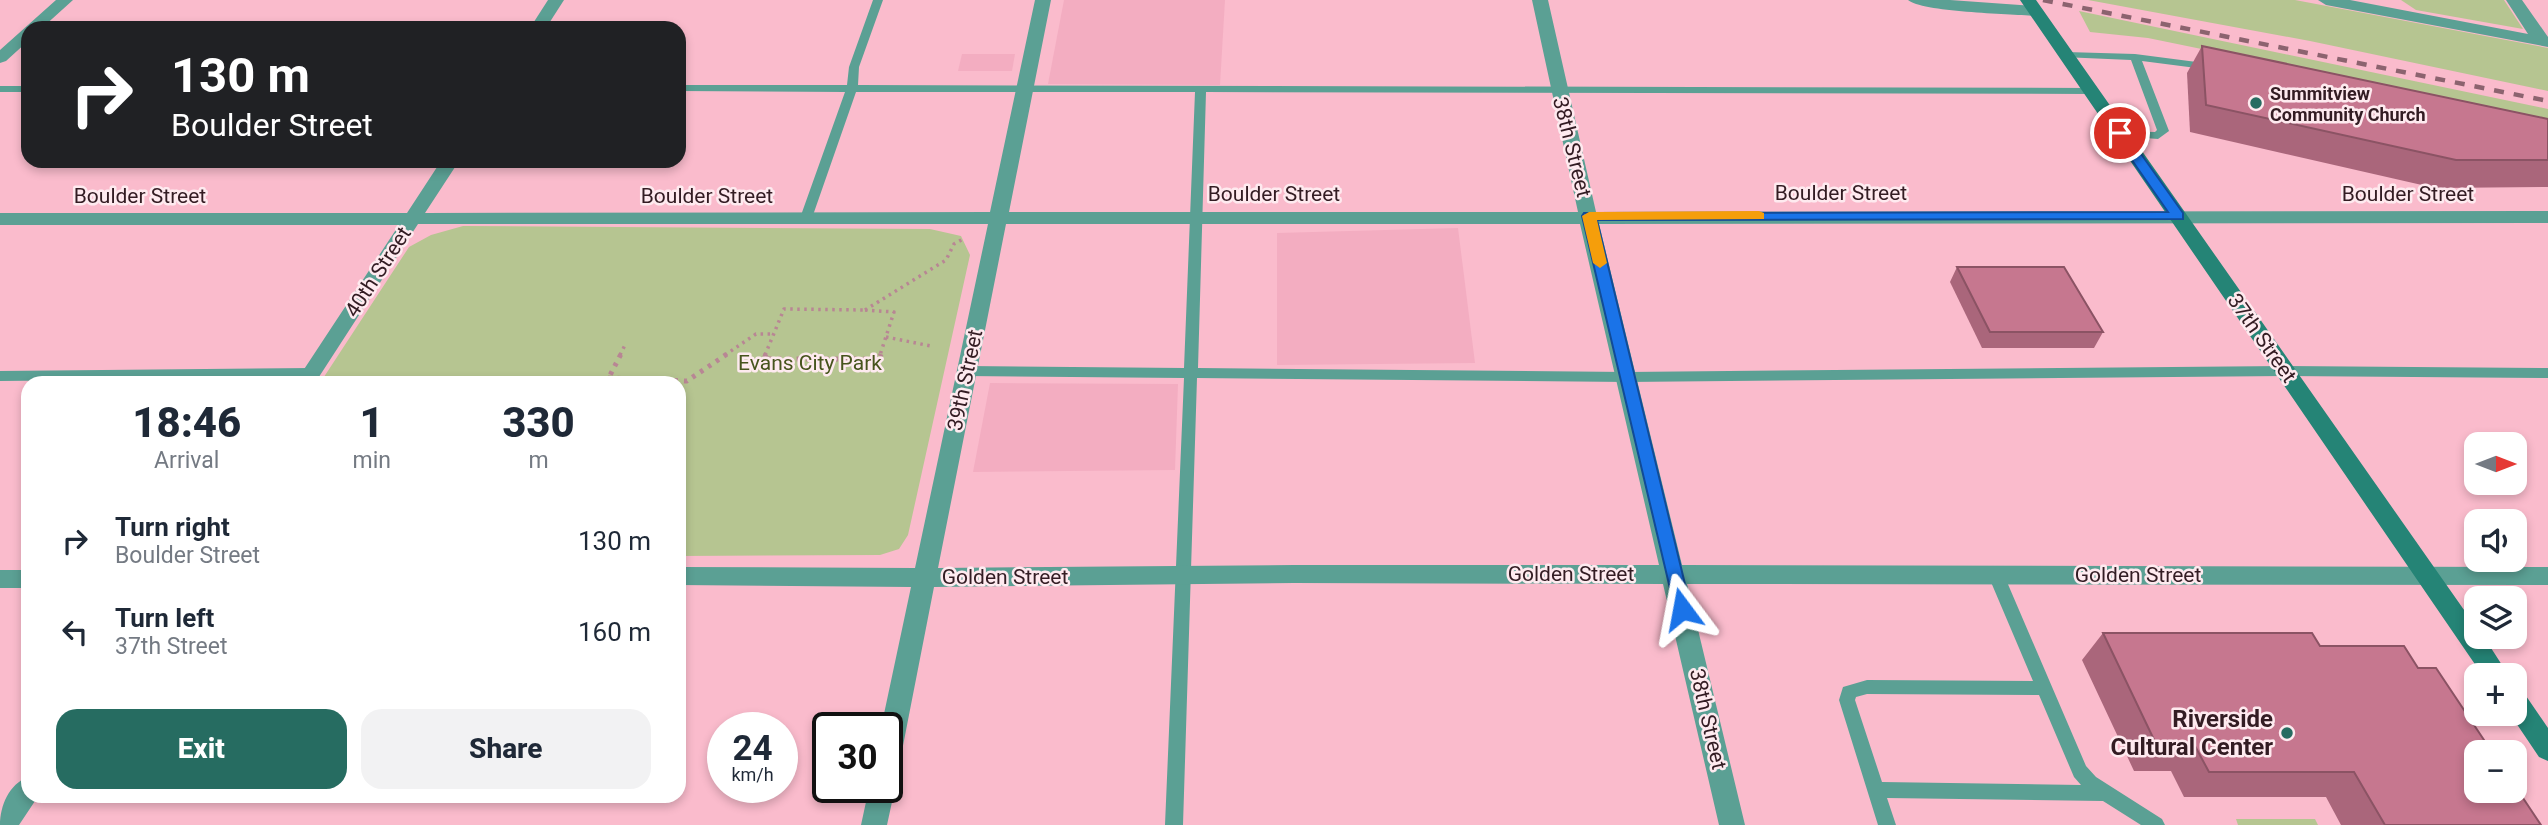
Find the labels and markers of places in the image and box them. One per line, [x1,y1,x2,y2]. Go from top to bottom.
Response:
place label: Summitview Community Church [2270,83,2426,125]
marker: Summitview Community Church [2248,95,2264,111]
pin [2090,103,2150,163]
place label: Riverside Cultural Center [2110,705,2273,761]
marker: Riverside Cultural Center [2279,725,2295,741]

